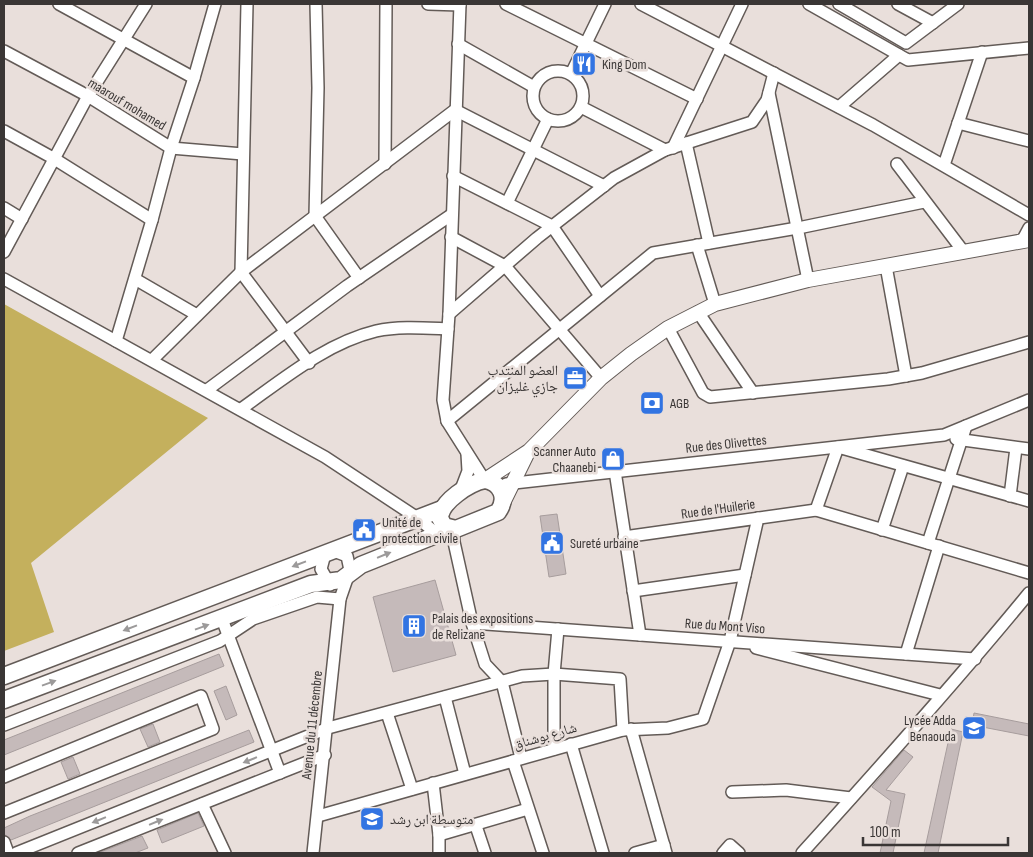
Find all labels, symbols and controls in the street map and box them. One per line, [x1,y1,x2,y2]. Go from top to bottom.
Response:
restaurant icon: King Dom [571,51,597,77]
place label: King Dom [602,56,646,73]
street label: maarouf mohamed [85,74,169,134]
place label: العضو المنتدب جازي غليزان [488,362,558,397]
office icon: العضو المنتدب جازي غليزان [562,365,588,391]
bank icon: AGB [639,390,665,416]
place label: AGB [669,395,689,412]
street label: Rue des Olivettes [685,431,767,457]
place label: Scanner Auto Chaanebi [534,443,596,476]
shop icon: Scanner Auto Chaanebi [600,446,626,472]
street label: Rue de l'Huilerie [680,495,756,523]
place label: Unité de protection civile [382,514,458,547]
public building icon: Unité de protection civile [351,517,377,543]
public building icon: Sureté urbaine [539,530,565,556]
place label: Sureté urbaine [570,535,639,552]
one-way arrow [377,551,391,559]
one-way arrow [291,561,306,568]
place label: Palais des expositions de Relizane [432,610,533,643]
building icon: Palais des expositions de Relizane [401,613,427,639]
street label: Rue du Mont Viso [684,615,766,637]
one-way arrow [195,623,210,631]
one-way arrow [123,625,138,632]
street label: Avenue du 11 décembre [298,670,326,781]
one-way arrow [42,679,57,686]
place label: Lycée Adda Benaouda [904,712,956,745]
school or university icon: Lycée Adda Benaouda [961,715,987,741]
street label: شارع بوشناق [511,719,579,754]
one-way arrow [243,756,257,764]
school or university icon: متوسطة ابن رشد [359,806,385,832]
place label: متوسطة ابن رشد [390,811,473,828]
scale bar [863,814,1008,846]
one-way arrow [91,816,106,824]
one-way arrow [149,818,163,826]
text: 100 m [870,823,901,842]

